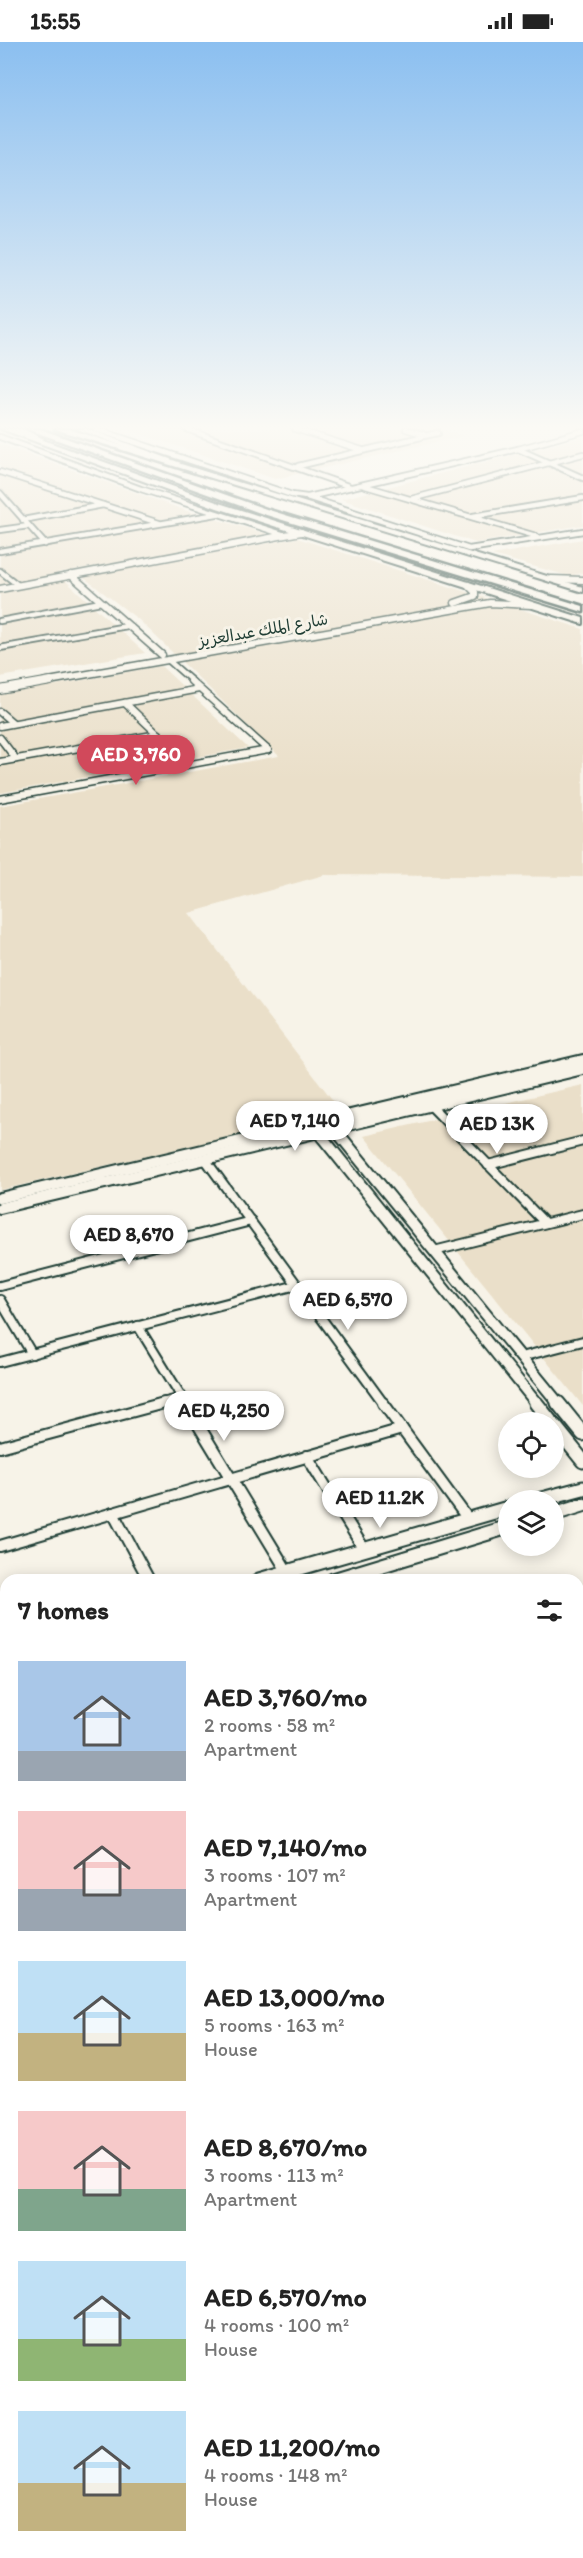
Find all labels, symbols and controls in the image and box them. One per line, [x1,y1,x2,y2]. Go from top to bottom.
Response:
text: 15:55 [30,8,80,35]
street label: شارع الملك عبدالعزيز [195,609,330,653]
pin: AED 3,760 [67,735,205,786]
text: AED 3,760 [91,742,181,766]
pin: AED 7,140 [226,1101,364,1152]
pin: AED 13K [442,1104,552,1155]
text: AED 7,140 [250,1108,340,1132]
text: AED 13K [460,1111,534,1135]
pin: AED 8,670 [60,1215,198,1266]
text: AED 8,670 [84,1222,174,1246]
pin: AED 6,570 [279,1280,417,1331]
text: AED 6,570 [303,1287,393,1311]
pin: AED 4,250 [155,1391,293,1442]
text: AED 4,250 [178,1398,270,1422]
map controls [498,1412,564,1556]
button: locate [498,1412,564,1478]
pin: AED 11.2K [311,1478,449,1529]
text: AED 11.2K [336,1485,424,1509]
button: layers [498,1490,564,1556]
text: 7 homes [18,1594,109,1626]
icon: filters [533,1594,566,1627]
text: AED 3,760/mo [204,1681,367,1713]
icon: home [66,1685,138,1757]
text: 2 rooms · 58 m² [204,1713,335,1737]
text: Apartment [204,1737,297,1761]
text: AED 7,140/mo [204,1831,367,1863]
icon: home [66,1835,138,1907]
text: 3 rooms · 107 m² [204,1863,346,1887]
text: Apartment [204,1887,297,1911]
text: AED 13,000/mo [204,1981,385,2013]
icon: home [66,1985,138,2057]
text: 5 rooms · 163 m² [204,2013,345,2037]
text: House [204,2037,258,2061]
text: AED 8,670/mo [204,2131,367,2163]
icon: home [66,2135,138,2207]
text: 3 rooms · 113 m² [204,2163,344,2187]
text: Apartment [204,2187,297,2211]
text: AED 6,570/mo [204,2281,367,2313]
icon: home [66,2285,138,2357]
text: 4 rooms · 100 m² [204,2313,349,2337]
text: House [204,2337,258,2361]
text: AED 11,200/mo [204,2431,380,2463]
icon: home [66,2435,138,2507]
text: 4 rooms · 148 m² [204,2463,348,2487]
text: House [204,2487,258,2511]

